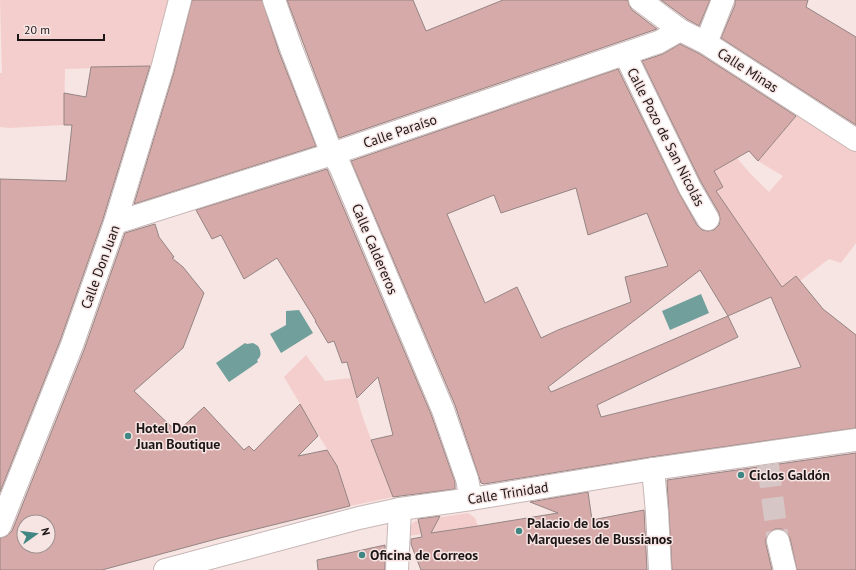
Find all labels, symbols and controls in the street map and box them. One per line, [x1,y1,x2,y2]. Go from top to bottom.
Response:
scale bar [18,16,104,42]
text: 20 m [24,22,50,37]
street label: Calle Minas [714,44,782,96]
street label: Calle Pozo de San Nicolás [623,65,709,209]
street label: Calle Paraíso [361,110,439,152]
street label: Calle Caldereros [348,201,402,297]
street label: Calle Don Juan [76,223,124,311]
place label: Hotel Don Juan Boutique [135,419,220,453]
marker: Hotel Don Juan Boutique [123,431,133,441]
place label: Ciclos Galdón [749,466,830,484]
marker: Ciclos Galdón [736,470,746,480]
street label: Calle Trinidad [466,478,550,508]
north arrow [16,514,56,554]
place label: Palacio de los Marqueses de Bussianos [527,514,672,548]
text: N [38,526,53,537]
marker: Palacio de los Marqueses de Bussianos [514,526,524,536]
place label: Oficina de Correos [370,546,478,564]
marker: Oficina de Correos [357,550,367,560]

